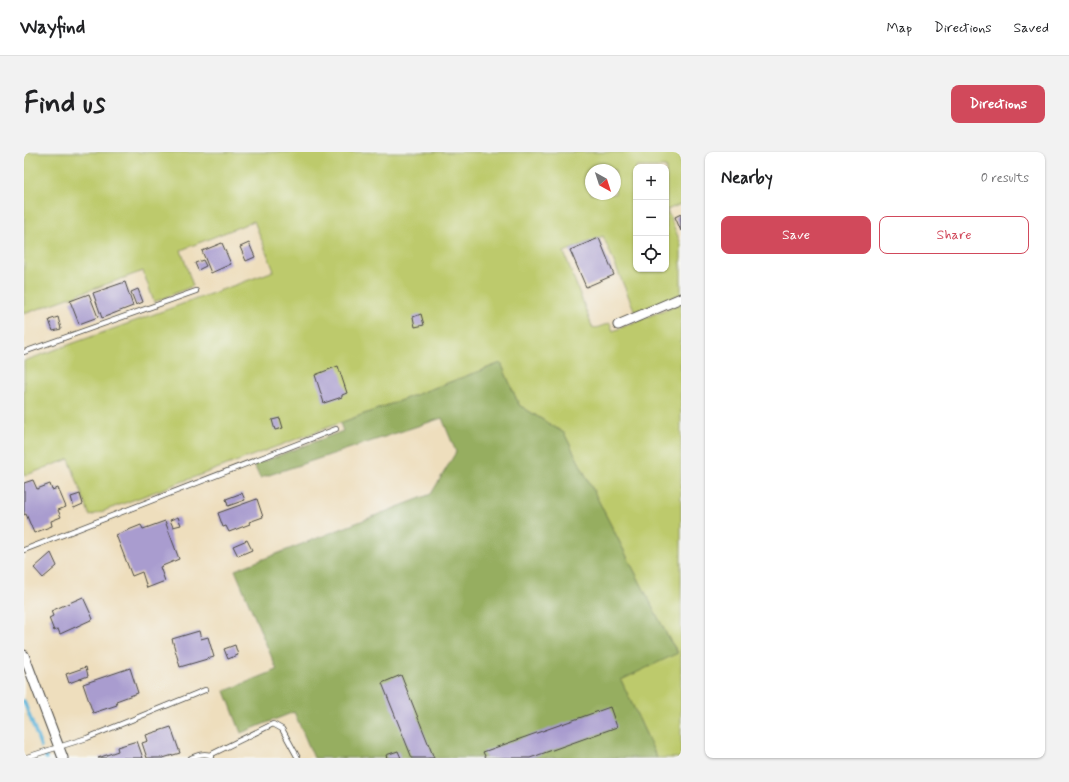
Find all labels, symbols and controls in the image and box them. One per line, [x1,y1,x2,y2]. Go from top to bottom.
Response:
text: Wayfind [20,15,85,40]
text: Map [886,19,912,37]
text: Directions [934,19,992,37]
text: Saved [1014,19,1049,37]
button: Directions [951,85,1045,123]
text: Find us [24,86,105,123]
north arrow [585,164,621,200]
map controls [633,164,669,272]
button: + [633,164,669,200]
text: Nearby [721,167,773,189]
text: 0 results [981,170,1029,187]
button: − [633,200,669,236]
button: Save [721,216,871,254]
button: Share [879,216,1029,254]
button: locate [633,236,669,272]

